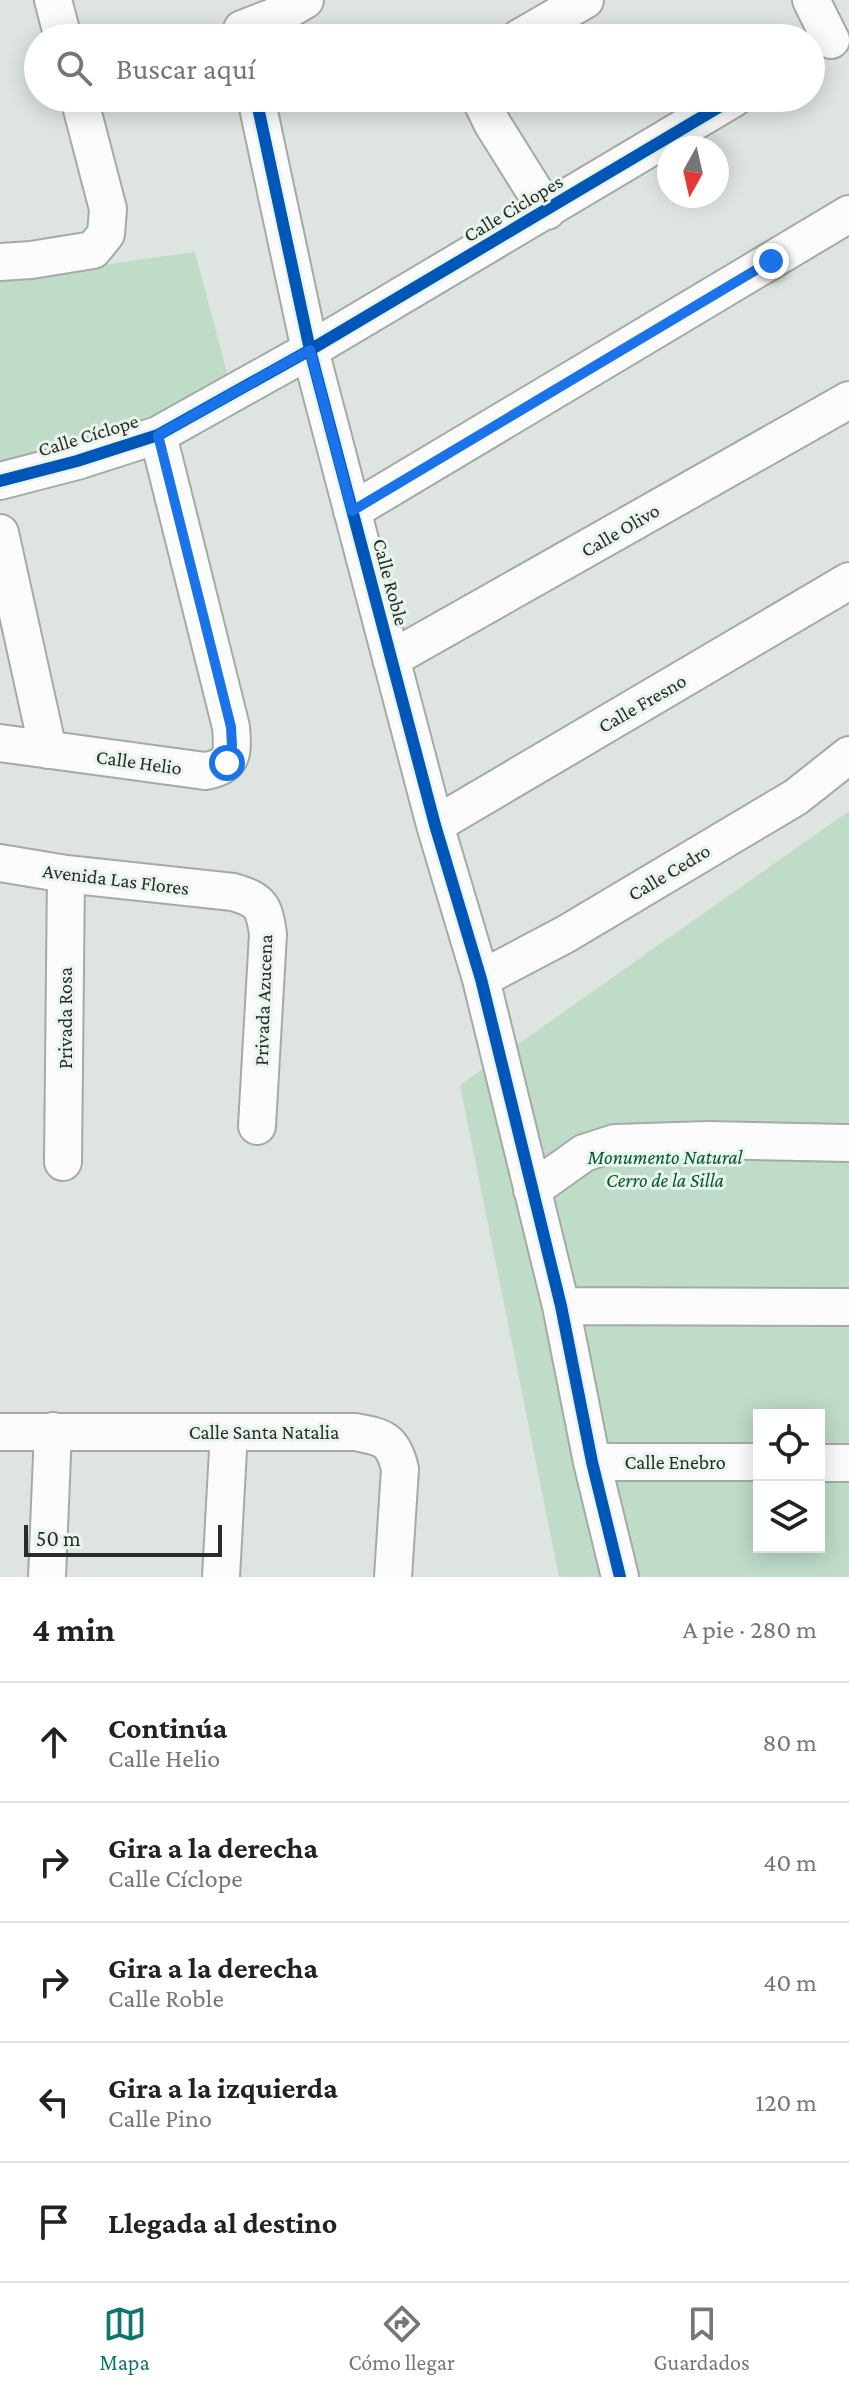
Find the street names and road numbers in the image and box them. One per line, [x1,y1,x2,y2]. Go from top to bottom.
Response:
street label: Calle Ciclopes [460,170,567,247]
street label: Calle Cíclope [35,409,141,462]
street label: Calle Olivo [577,499,663,561]
street label: Calle Roble [369,536,413,628]
street label: Calle Fresno [594,669,690,737]
street label: Calle Helio [95,745,183,779]
street label: Calle Cedro [624,839,714,905]
street label: Avenida Las Flores [41,859,191,899]
street label: Privada Azucena [250,934,276,1066]
street label: Privada Rosa [54,967,76,1069]
street label: Calle Santa Natalia [189,1421,339,1443]
street label: Calle Enebro [624,1451,726,1473]

